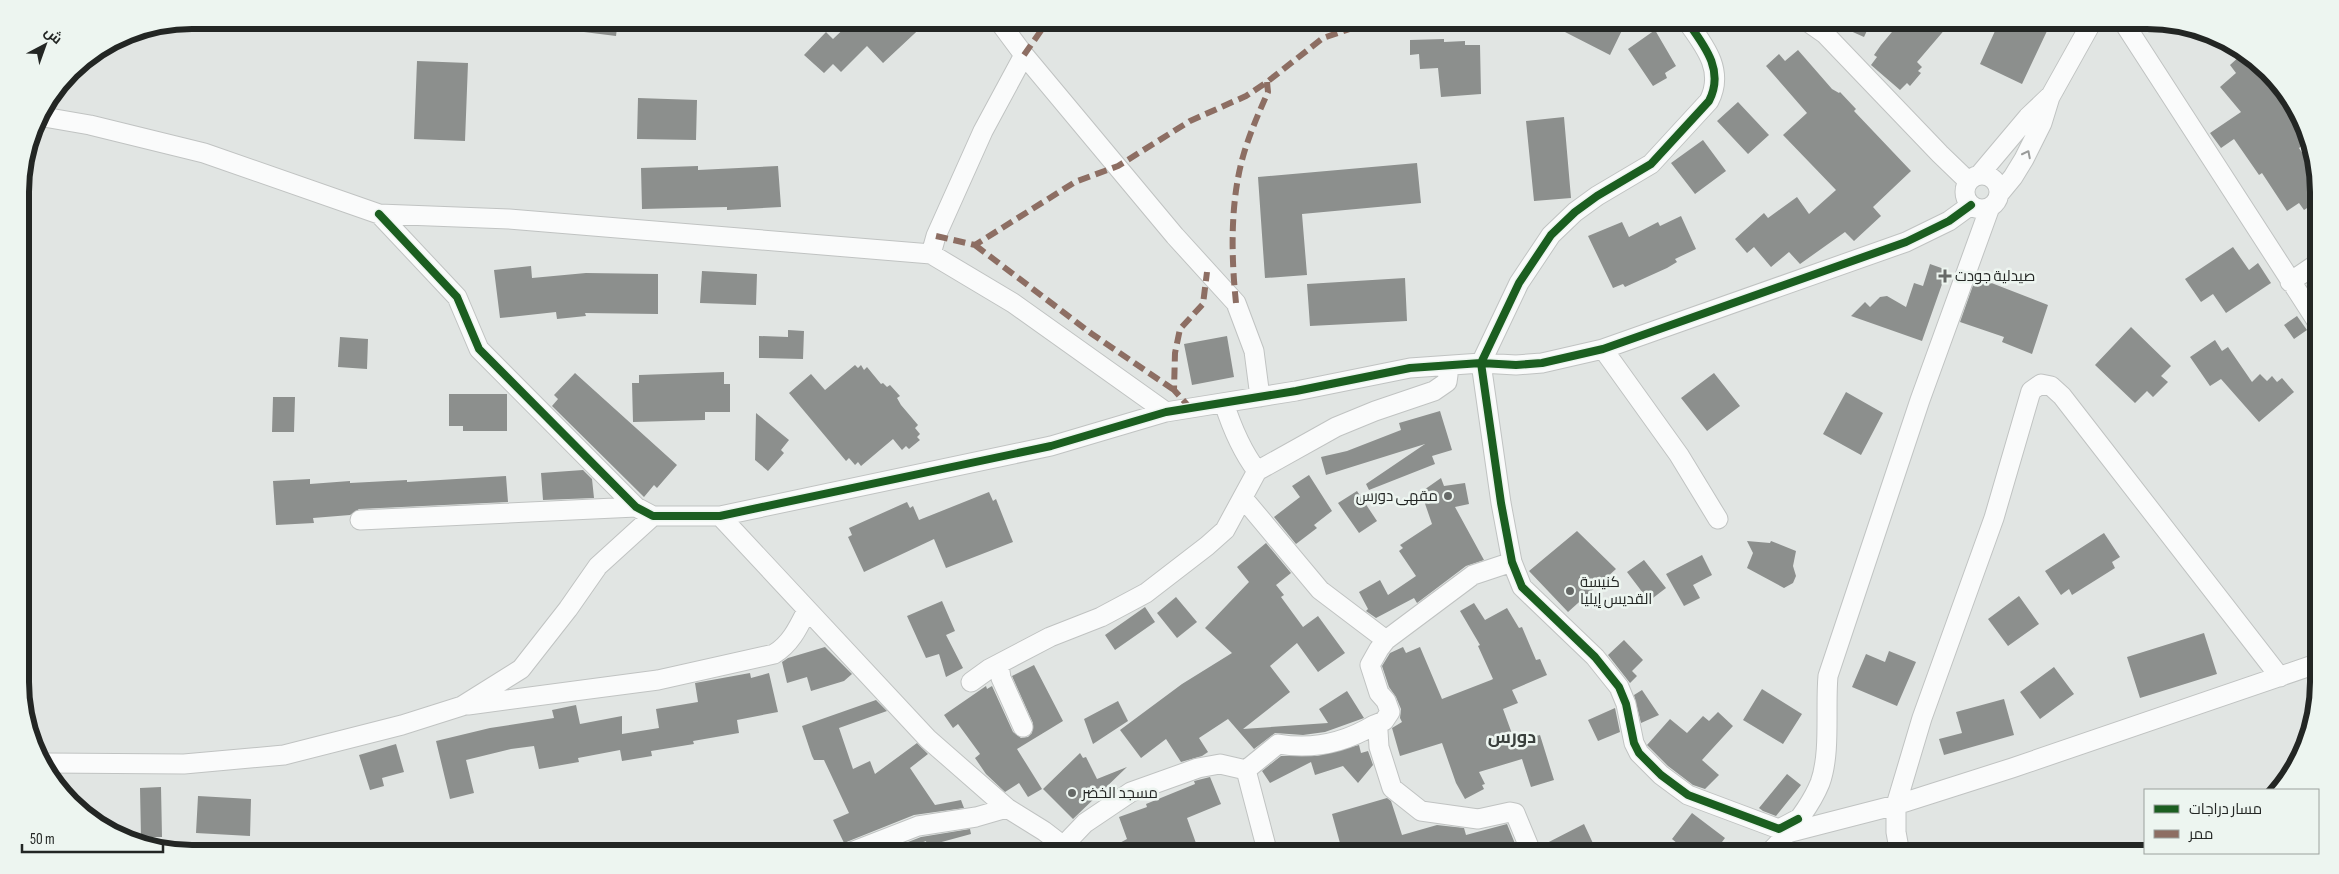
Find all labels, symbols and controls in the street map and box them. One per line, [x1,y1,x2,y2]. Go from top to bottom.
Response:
north arrow [20,20,70,70]
text: ش [41,23,66,48]
one-way arrow [2021,150,2031,159]
place label: صيدلية جودت [1955,267,2035,286]
marker: صيدلية جودت [1939,270,1951,282]
place label: مقهى دورس [1356,487,1438,506]
marker: مقهى دورس [1442,490,1454,502]
place label: كنيسة القديس إيليا [1580,573,1652,609]
marker: كنيسة القديس إيليا [1564,585,1576,597]
district label: دورس [1488,727,1536,748]
place label: مسجد الخضر [1081,784,1158,803]
marker: مسجد الخضر [1066,787,1078,799]
legend [2144,789,2319,854]
text: مسار دراجات [2189,800,2262,819]
scale bar [22,822,164,854]
text: ممر [2188,825,2213,844]
text: 50 m [30,830,55,849]

